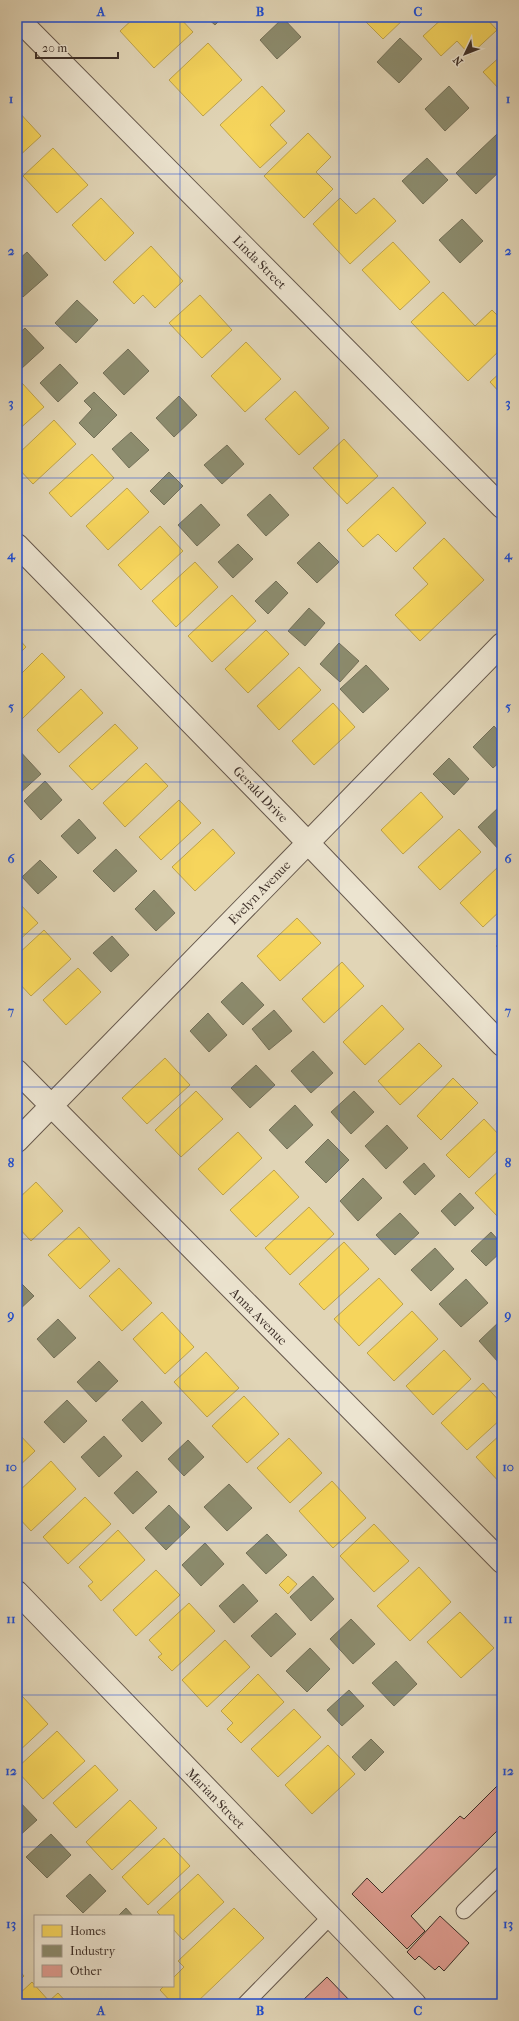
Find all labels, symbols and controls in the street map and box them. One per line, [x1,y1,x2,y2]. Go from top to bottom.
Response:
text: A [96,4,106,19]
text: B [256,4,265,19]
text: C [414,4,423,19]
scale bar [36,34,118,60]
north arrow [445,34,485,74]
text: 20 m [42,41,67,55]
text: N [450,53,466,68]
text: 1 [9,91,14,106]
text: 1 [506,91,511,106]
street label: Linda Street [230,233,290,292]
text: 2 [8,243,15,258]
text: 2 [505,243,512,258]
text: 3 [8,395,14,411]
text: 3 [505,395,511,411]
text: 4 [6,547,16,563]
text: 4 [503,547,513,563]
text: 5 [8,699,14,714]
text: 5 [505,699,511,714]
street label: Gerald Drive [230,763,292,826]
text: 6 [7,851,15,866]
text: 6 [504,851,512,866]
street label: Evelyn Avenue [225,857,294,927]
text: 7 [7,1003,15,1018]
text: 7 [504,1003,512,1018]
text: 8 [8,1155,15,1170]
text: 8 [505,1155,512,1170]
street label: Anna Avenue [226,1284,291,1348]
text: 9 [7,1307,15,1323]
text: 9 [504,1307,512,1323]
text: 10 [5,1459,17,1474]
text: 10 [502,1459,514,1474]
text: 11 [6,1611,16,1626]
text: 11 [503,1611,513,1626]
text: 12 [5,1763,17,1778]
text: 12 [502,1763,514,1778]
street label: Marian Street [183,1765,248,1832]
legend [34,1915,174,1987]
text: 13 [6,1916,16,1932]
text: 13 [503,1916,513,1932]
text: Homes [70,1924,106,1938]
text: Industry [70,1944,116,1958]
text: Other [70,1964,102,1978]
text: A [96,2003,106,2018]
text: B [256,2003,265,2018]
text: C [414,2003,423,2018]

